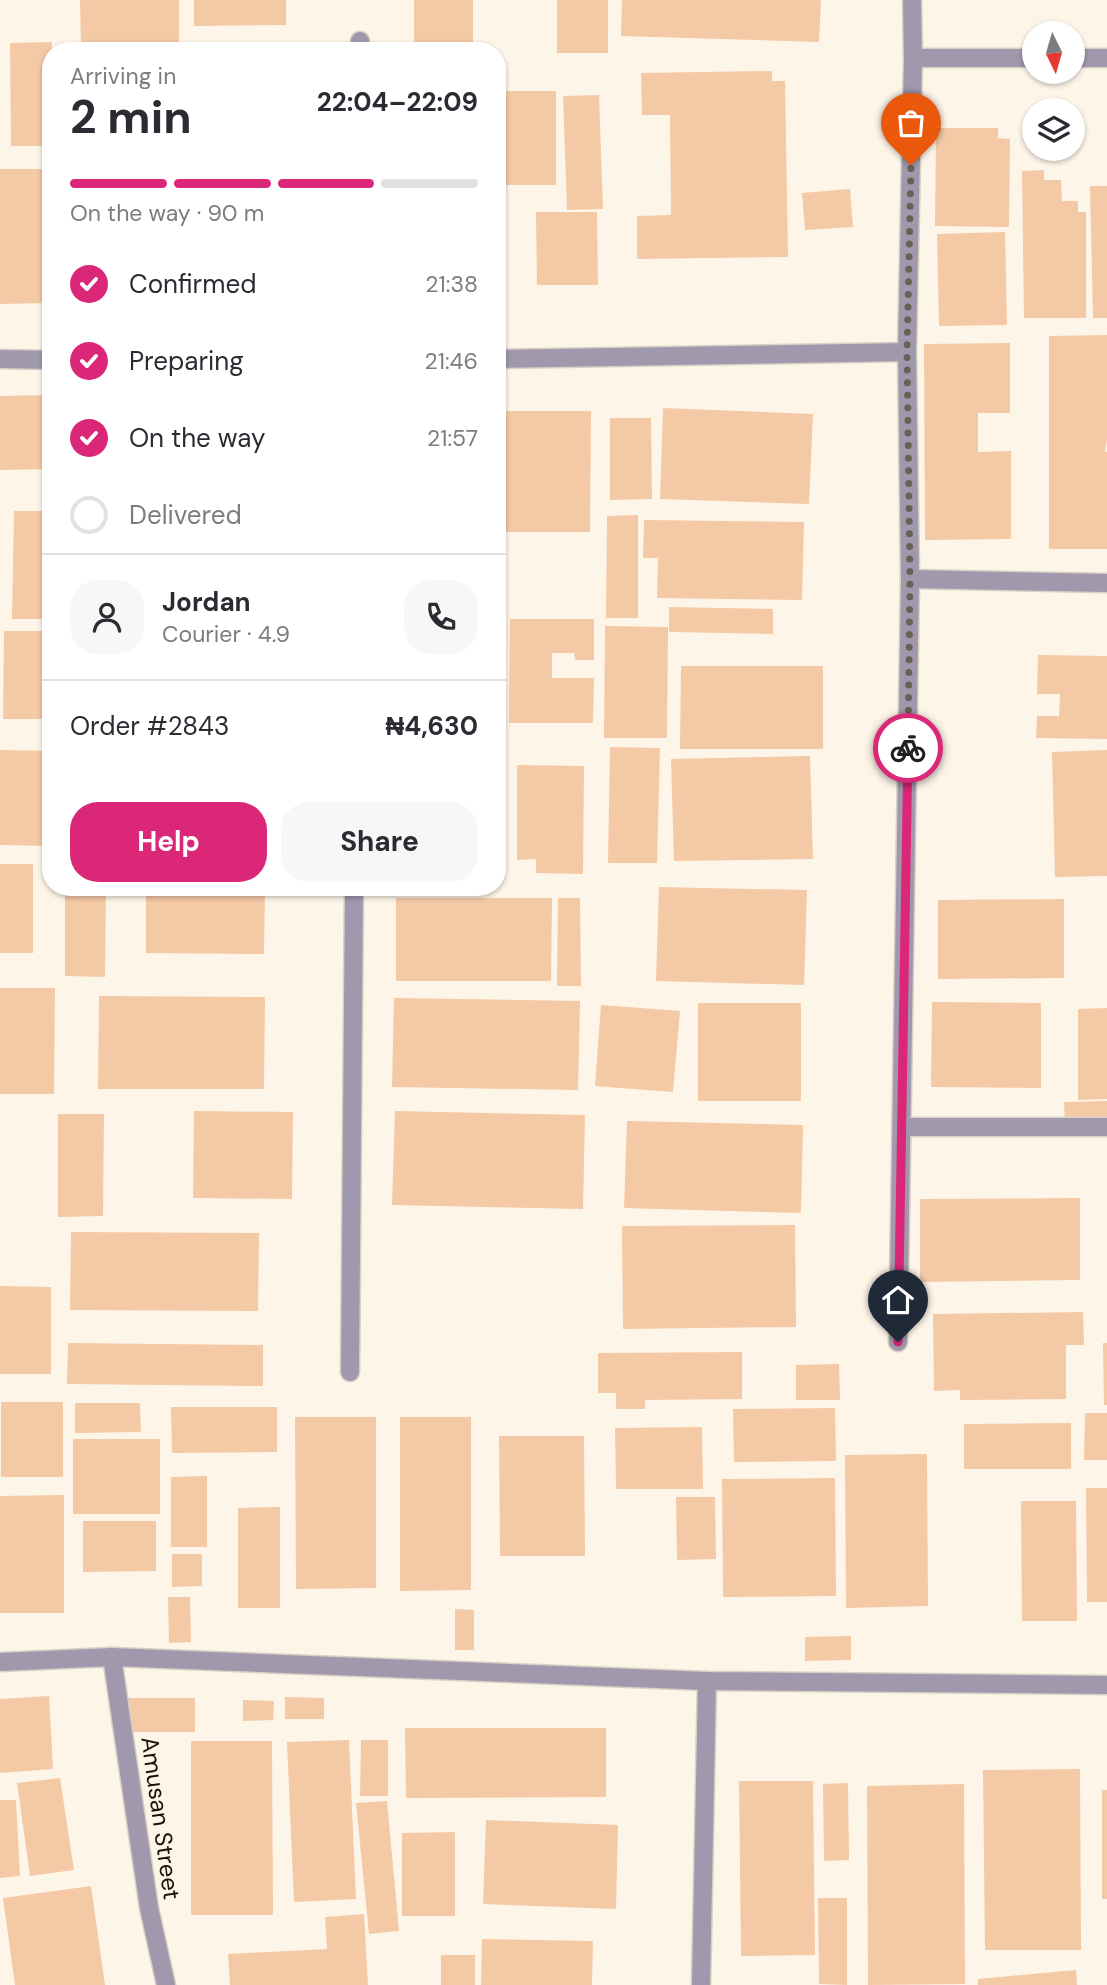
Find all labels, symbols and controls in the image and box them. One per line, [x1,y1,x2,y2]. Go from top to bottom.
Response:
north arrow [1022,21,1085,84]
map controls [1022,21,1085,161]
text: Arriving in [70,61,176,91]
text: 22:04–22:09 [317,85,478,119]
text: 2 min [70,87,192,147]
pin [881,93,941,165]
button: layers [1022,98,1085,161]
icon: bag [892,104,930,142]
text: On the way · 90 m [70,198,264,228]
icon: check [70,265,108,303]
text: Confirmed [129,267,256,301]
text: 21:38 [425,269,478,299]
icon: check [70,342,108,380]
text: Preparing [129,344,244,378]
text: 21:46 [425,346,478,376]
icon: check [70,419,108,457]
text: On the way [129,421,265,455]
text: 21:57 [427,423,478,453]
text: Delivered [129,498,242,532]
button: person [70,580,144,654]
button: phone [404,580,478,654]
text: Jordan [162,585,251,619]
text: Courier · 4.9 [162,619,290,649]
text: Order #2843 [70,709,229,743]
text: ₦4,630 [385,709,478,743]
courier [873,713,943,783]
icon: bike [889,729,927,767]
button: Help [70,802,267,882]
button: Share [281,802,478,882]
pin [868,1270,928,1342]
icon: home [879,1281,917,1319]
street label: Amusan Street [134,1734,188,1902]

